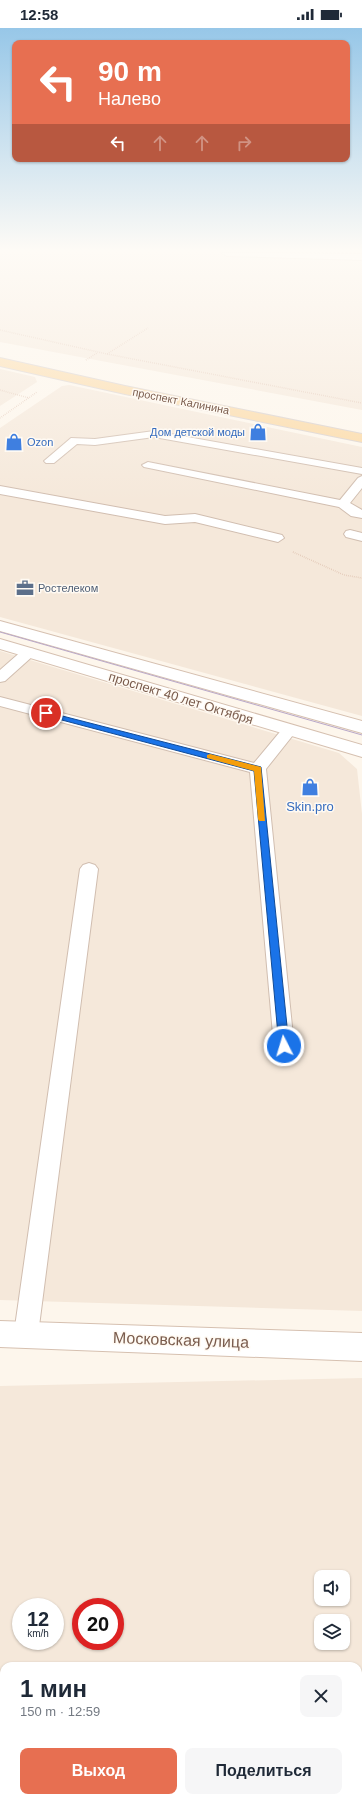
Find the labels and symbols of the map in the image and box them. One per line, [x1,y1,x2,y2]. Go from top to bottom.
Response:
street label: проспект Калинина [132,386,231,416]
shop icon: Дом детской моды [248,422,268,442]
place label: Дом детской моды [150,426,245,438]
shop icon: Ozon [4,432,24,452]
place label: Ozon [27,436,53,448]
office icon: Ростелеком [15,578,35,598]
place label: Ростелеком [38,582,98,594]
street label: проспект 40 лет Октября [107,669,255,727]
pin [29,696,63,730]
shop icon: Skin.pro [300,777,320,797]
place label: Skin.pro [286,799,334,814]
position arrow [263,1025,305,1067]
street label: Московская улица [113,1329,249,1351]
speed limit sign: 20 [72,1598,124,1650]

